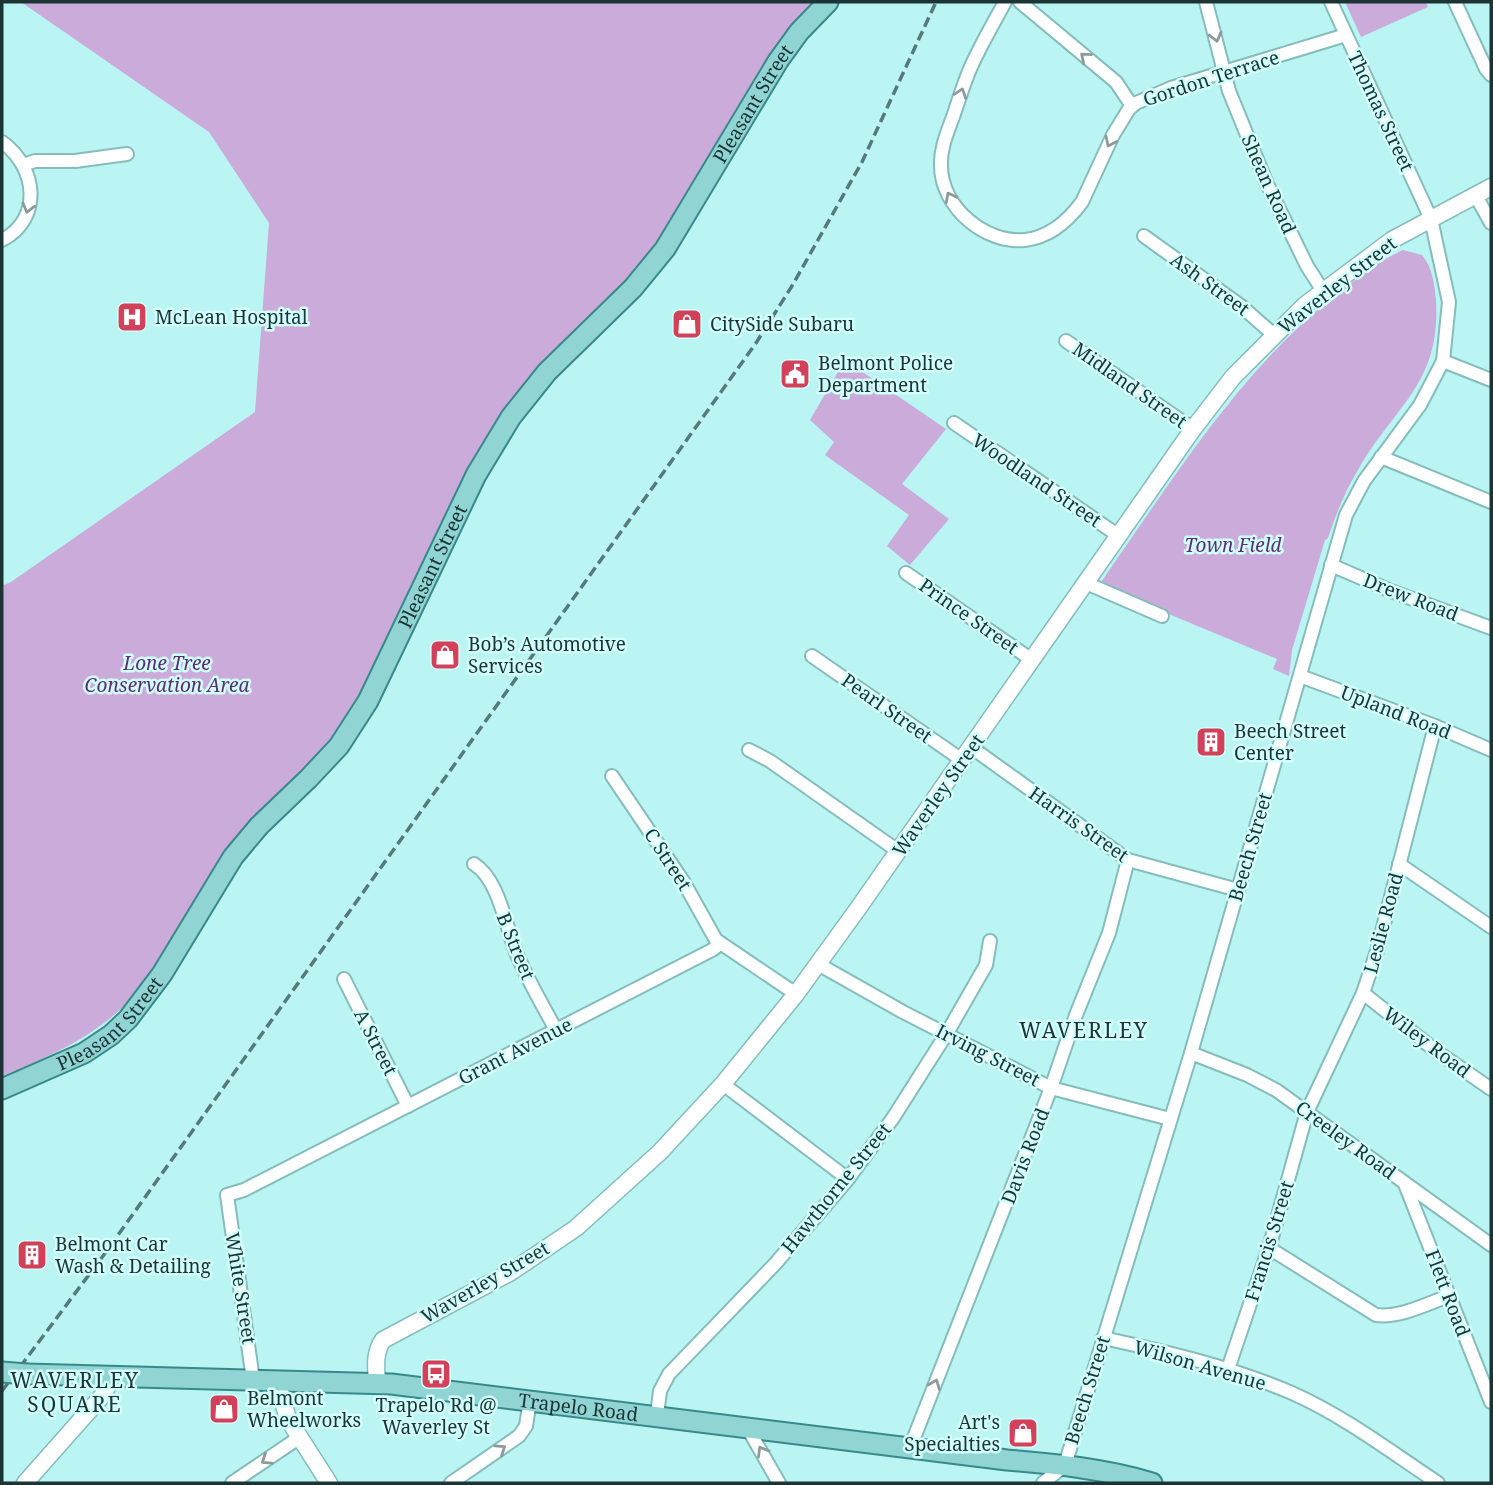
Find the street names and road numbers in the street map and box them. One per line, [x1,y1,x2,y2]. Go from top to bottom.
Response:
street label: Pleasant Street [707,39,799,168]
street label: Gordon Terrace [1140,44,1282,112]
street label: Thomas Street [1342,47,1420,176]
street label: Shean Road [1236,130,1303,238]
street label: Waverley Street [1272,230,1402,340]
street label: Ash Street [1165,246,1255,322]
street label: Midland Street [1068,336,1193,434]
street label: Woodland Street [967,427,1107,533]
street label: Pleasant Street [392,500,473,633]
street label: Drew Road [1360,567,1463,627]
street label: Prince Street [914,572,1024,660]
street label: Pearl Street [836,667,938,749]
street label: Upland Road [1337,679,1455,745]
street label: Waverley Street [886,728,990,861]
street label: Harris Street [1024,780,1134,868]
street label: Beech Street [1222,789,1278,904]
street label: C Street [638,823,698,896]
street label: Leslie Road [1357,869,1409,976]
street label: B Street [491,909,541,984]
street label: Pleasant Street [52,971,169,1076]
street label: Wiley Road [1378,1000,1476,1084]
street label: A Street [348,1004,404,1080]
street label: Grant Avenue [454,1011,576,1091]
street label: Irving Street [932,1018,1045,1092]
street label: Creeley Road [1290,1095,1402,1186]
street label: Davis Road [995,1104,1055,1208]
street label: Hawthorne Street [775,1117,897,1259]
street label: Francis Street [1238,1177,1300,1304]
street label: White Street [219,1230,263,1346]
street label: Waverley Street [416,1235,554,1329]
street label: Flett Road [1419,1246,1477,1341]
street label: Beech Street [1058,1332,1116,1447]
street label: Wilson Avenue [1131,1334,1269,1396]
street label: Trapelo Road [517,1387,640,1427]

